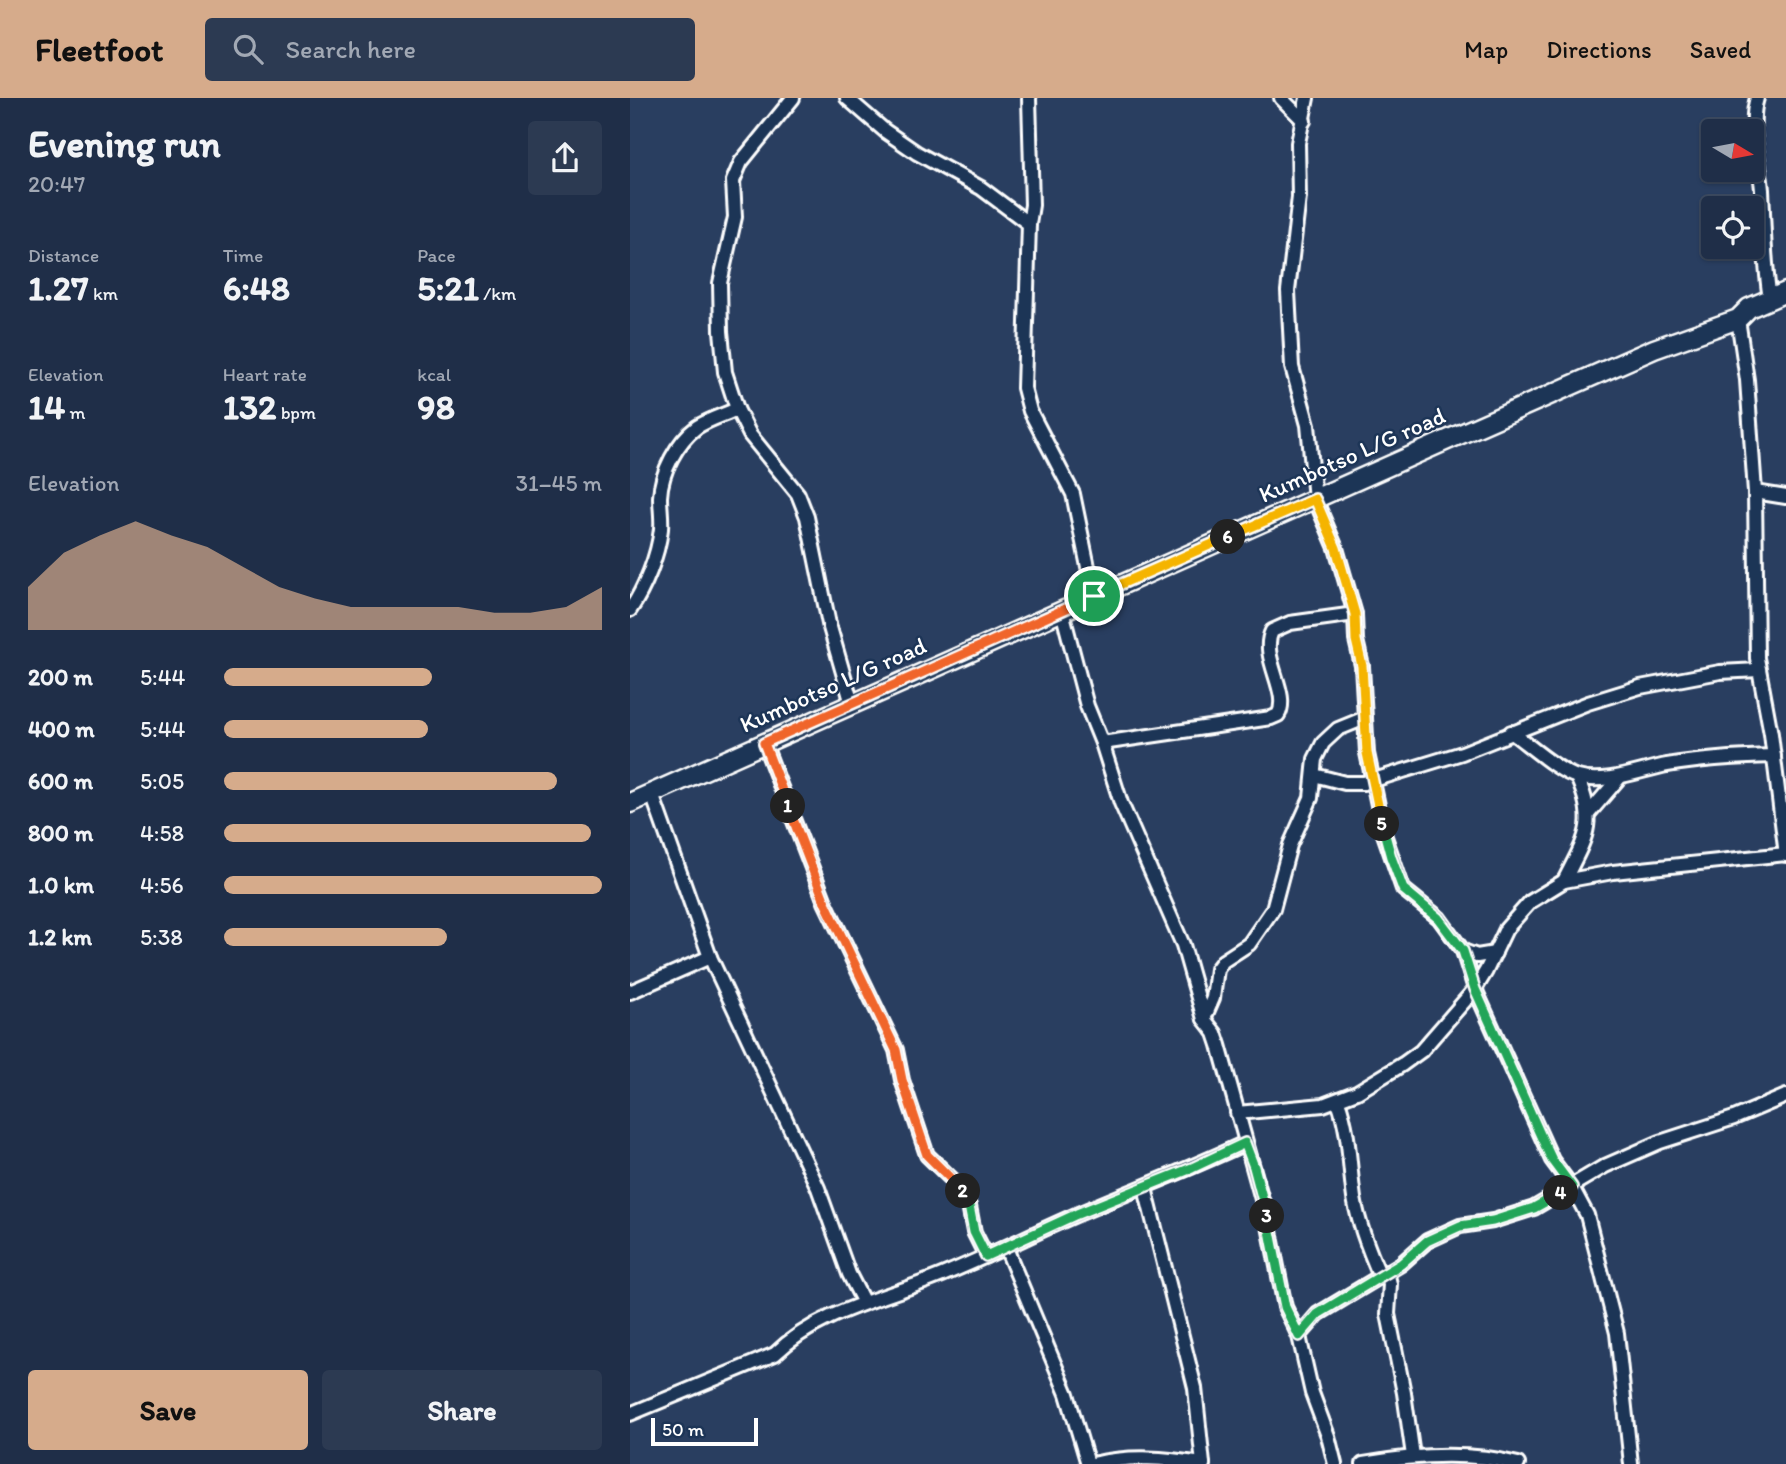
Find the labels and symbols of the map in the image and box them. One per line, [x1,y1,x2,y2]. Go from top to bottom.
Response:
north arrow [1701,119,1764,182]
street label: Kumbotso L/G road [1254,400,1450,509]
pin: 6 [1210,520,1246,555]
pin [1064,566,1124,626]
street label: Kumbotso L/G road [735,630,931,739]
pin: 1 [770,788,806,824]
pin: 5 [1364,806,1400,842]
pin: 2 [946,1174,980,1208]
pin: 4 [1544,1176,1578,1210]
pin: 3 [1250,1198,1284,1234]
scale bar [651,1415,758,1447]

